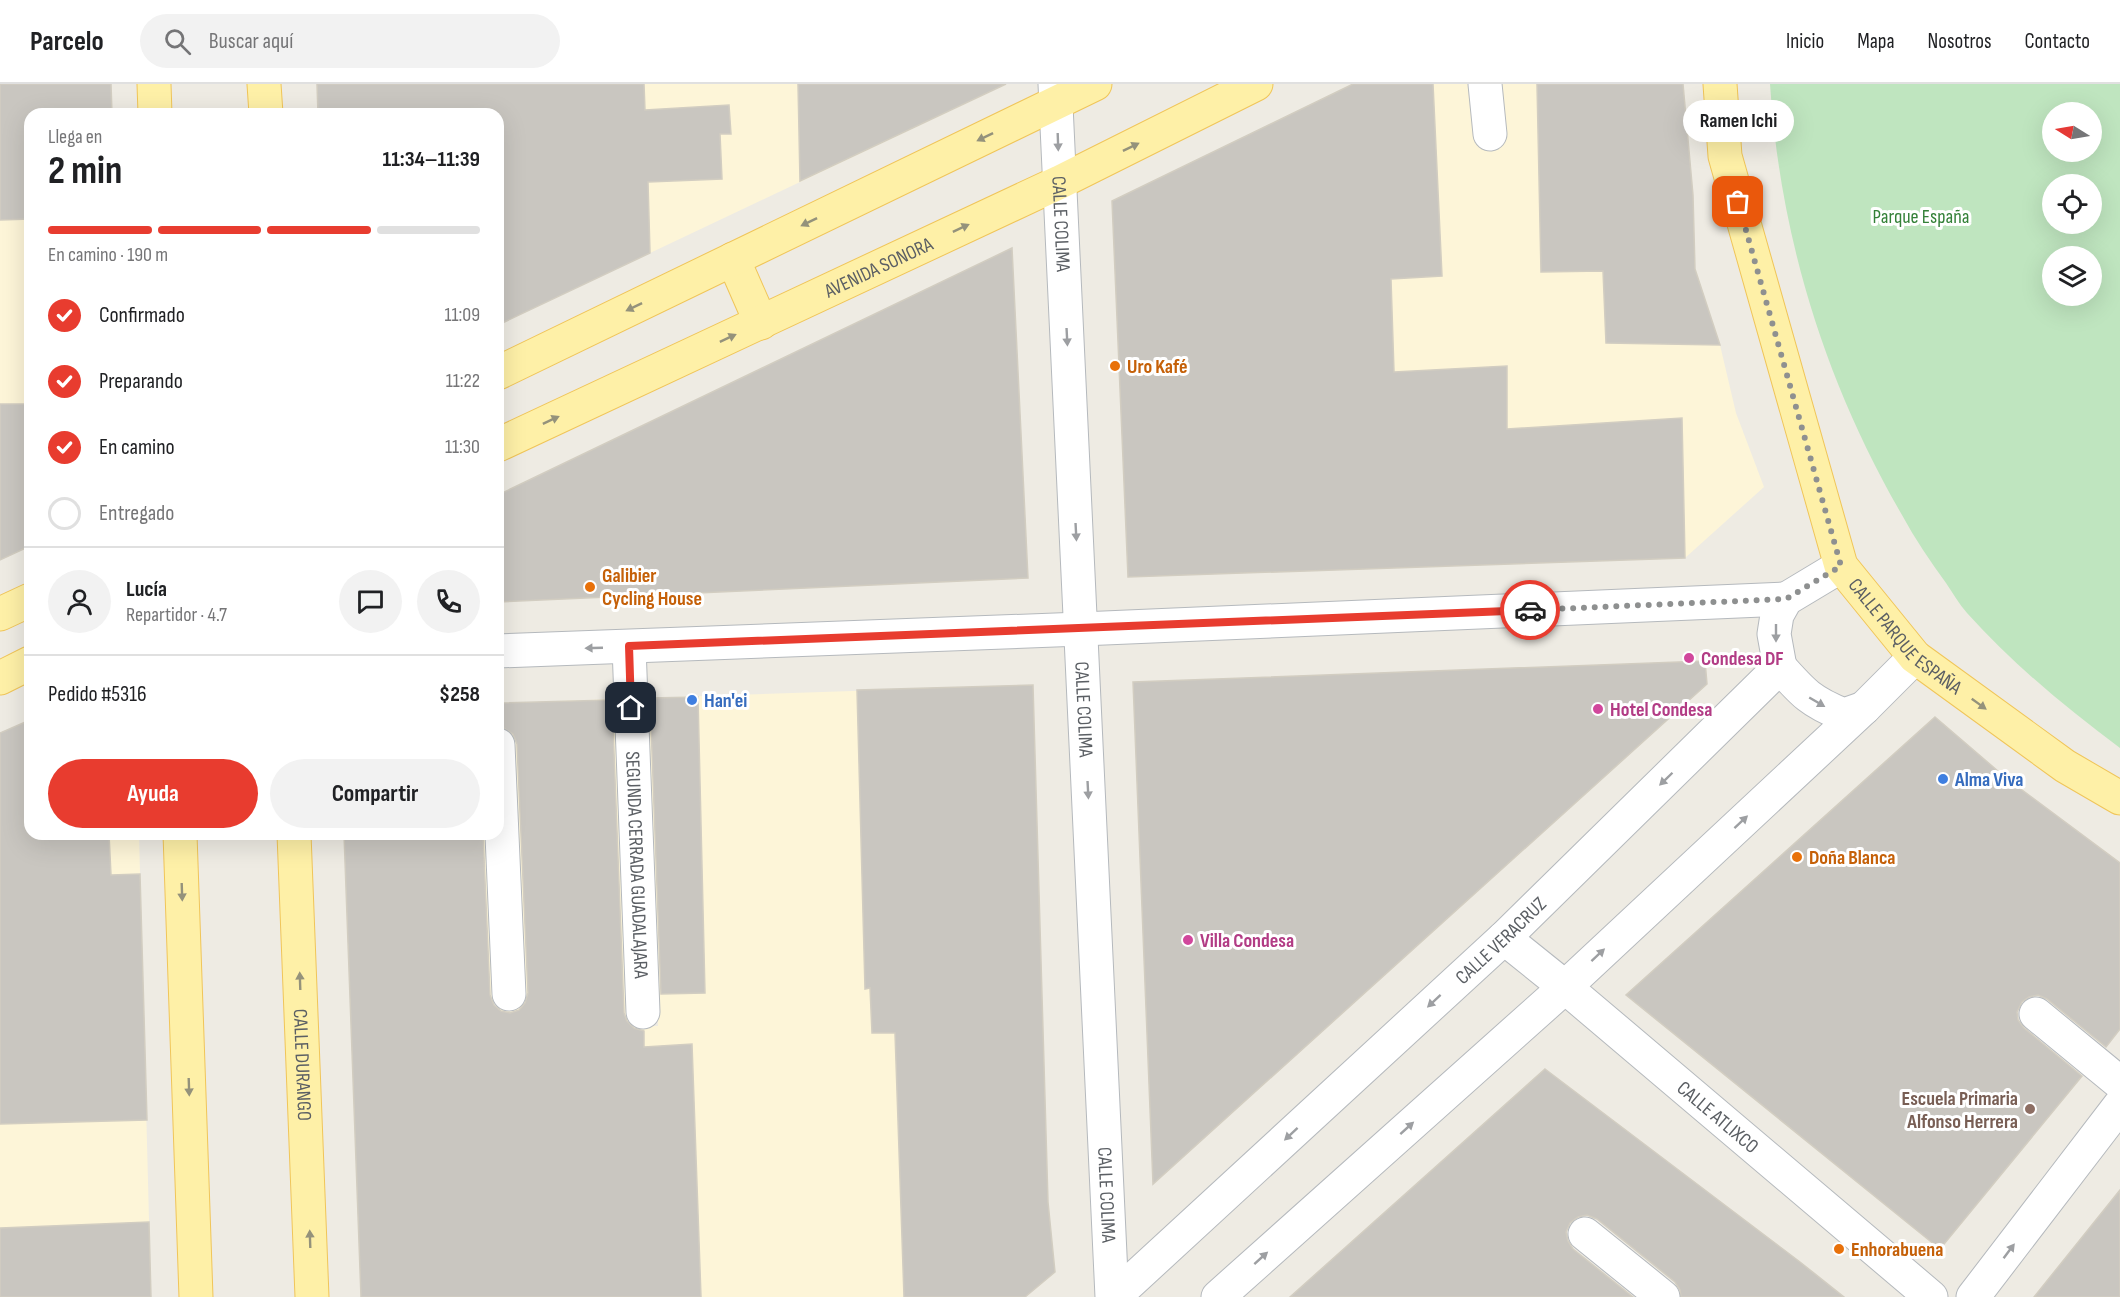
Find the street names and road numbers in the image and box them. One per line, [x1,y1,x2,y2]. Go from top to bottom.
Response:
street label: CALLE COLIMA [1046,175,1075,273]
street label: AVENIDA SONORA [820,232,937,304]
street label: CALLE PARQUE ESPAÑA [1843,574,1966,700]
street label: CALLE COLIMA [1069,661,1098,758]
street label: SEGUNDA CERRADA GUADALAJARA [620,751,653,979]
street label: CALLE VERACRUZ [1451,892,1552,990]
street label: CALLE DURANGO [288,1008,316,1121]
street label: CALLE ATLIXCO [1672,1076,1763,1159]
street label: CALLE COLIMA [1092,1146,1120,1244]

